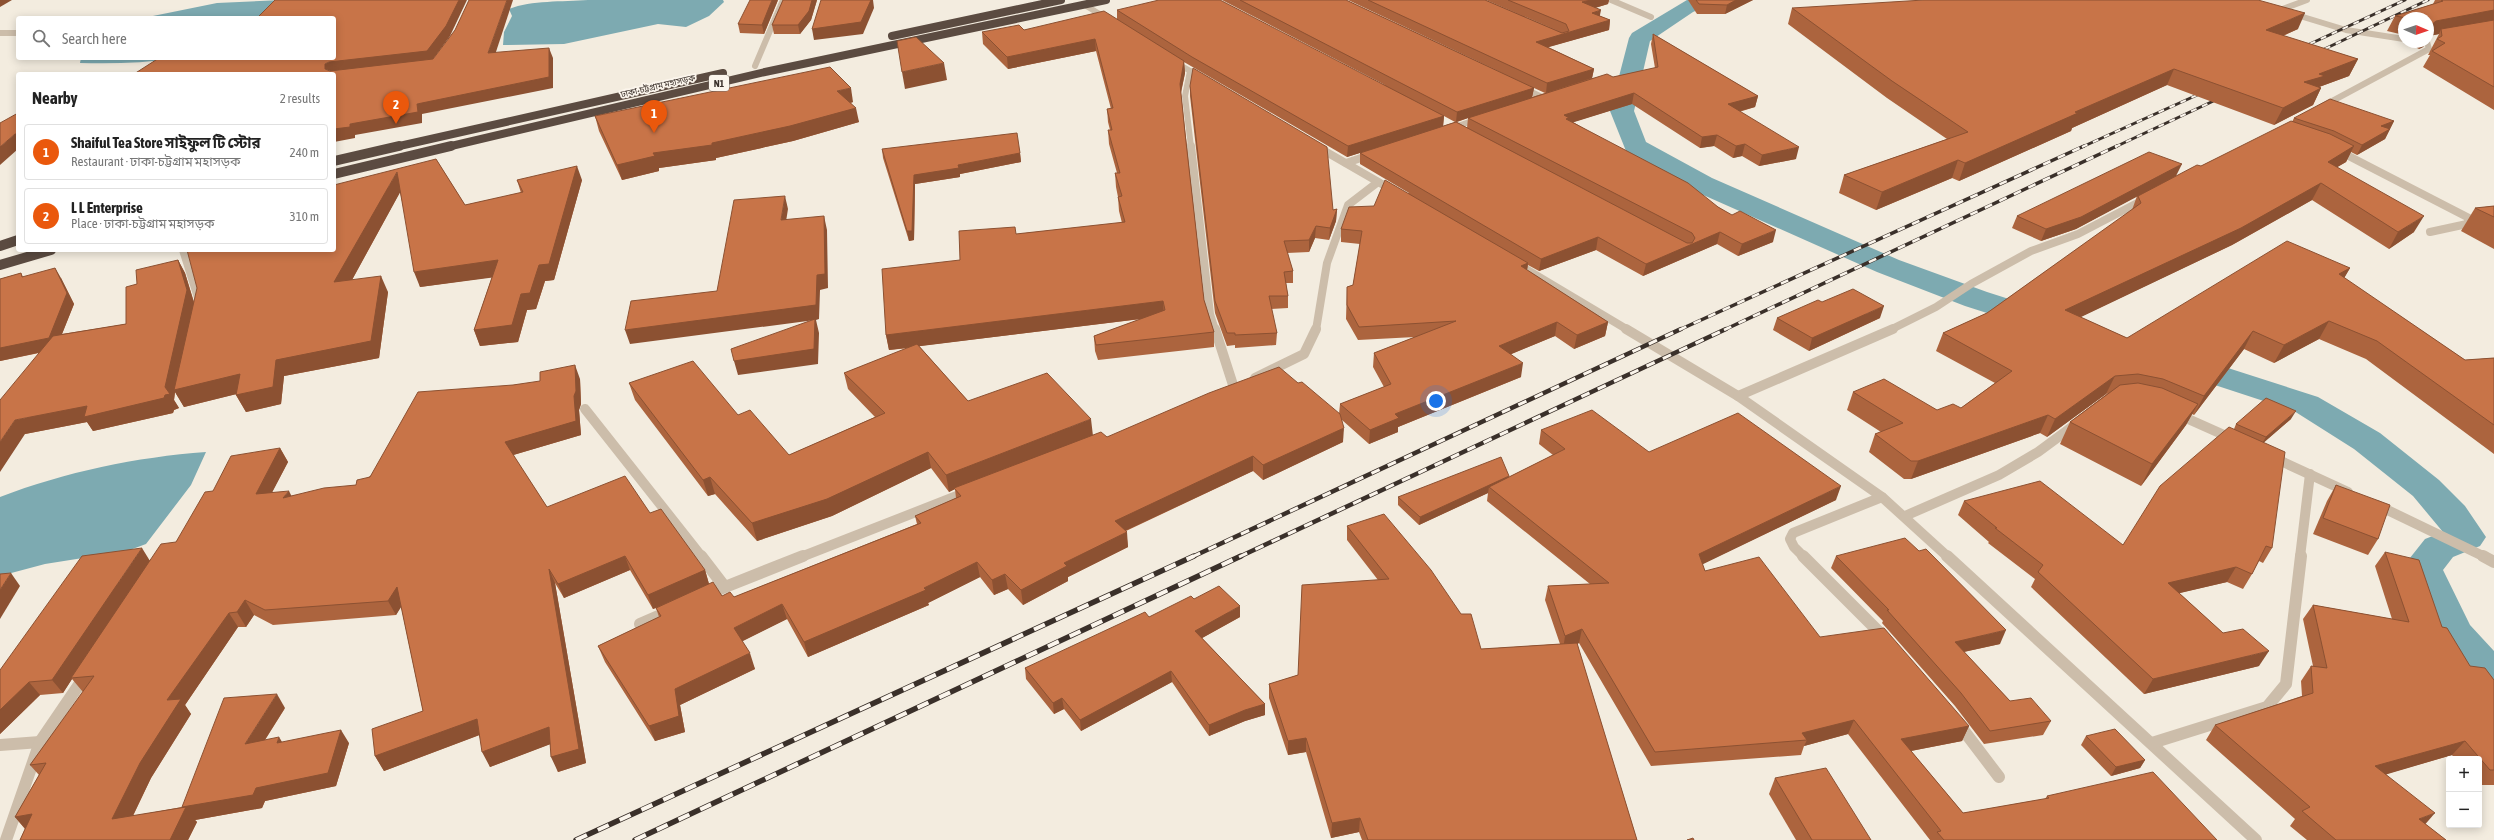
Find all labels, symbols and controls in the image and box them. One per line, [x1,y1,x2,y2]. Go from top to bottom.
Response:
north arrow [2398,12,2434,48]
search box [16,16,336,60]
icon: search [30,27,52,49]
text: Search here [62,30,127,47]
street label: ঢাকা-চট্টগ্রাম মহাসড়ক [618,71,697,100]
road number: N1 [709,75,729,91]
text: Nearby [32,88,78,108]
text: 2 results [280,91,320,106]
pin: 2 [383,91,409,124]
pin: 1 [641,100,667,133]
text: Shaiful Tea Store সাইফুল টি স্টোর [71,134,261,151]
text: 1 [43,145,49,160]
text: 240 m [290,145,319,160]
text: Restaurant · ঢাকা-চট্টগ্রাম মহাসড়ক [71,154,241,169]
text: L L Enterprise [71,199,143,216]
text: 2 [43,209,49,224]
text: 310 m [290,209,319,224]
text: Place · ঢাকা-চট্টগ্রাম মহাসড়ক [71,216,214,231]
your location [1426,391,1446,411]
map controls [2446,756,2482,828]
button: + [2446,756,2482,792]
button: − [2446,792,2482,828]

